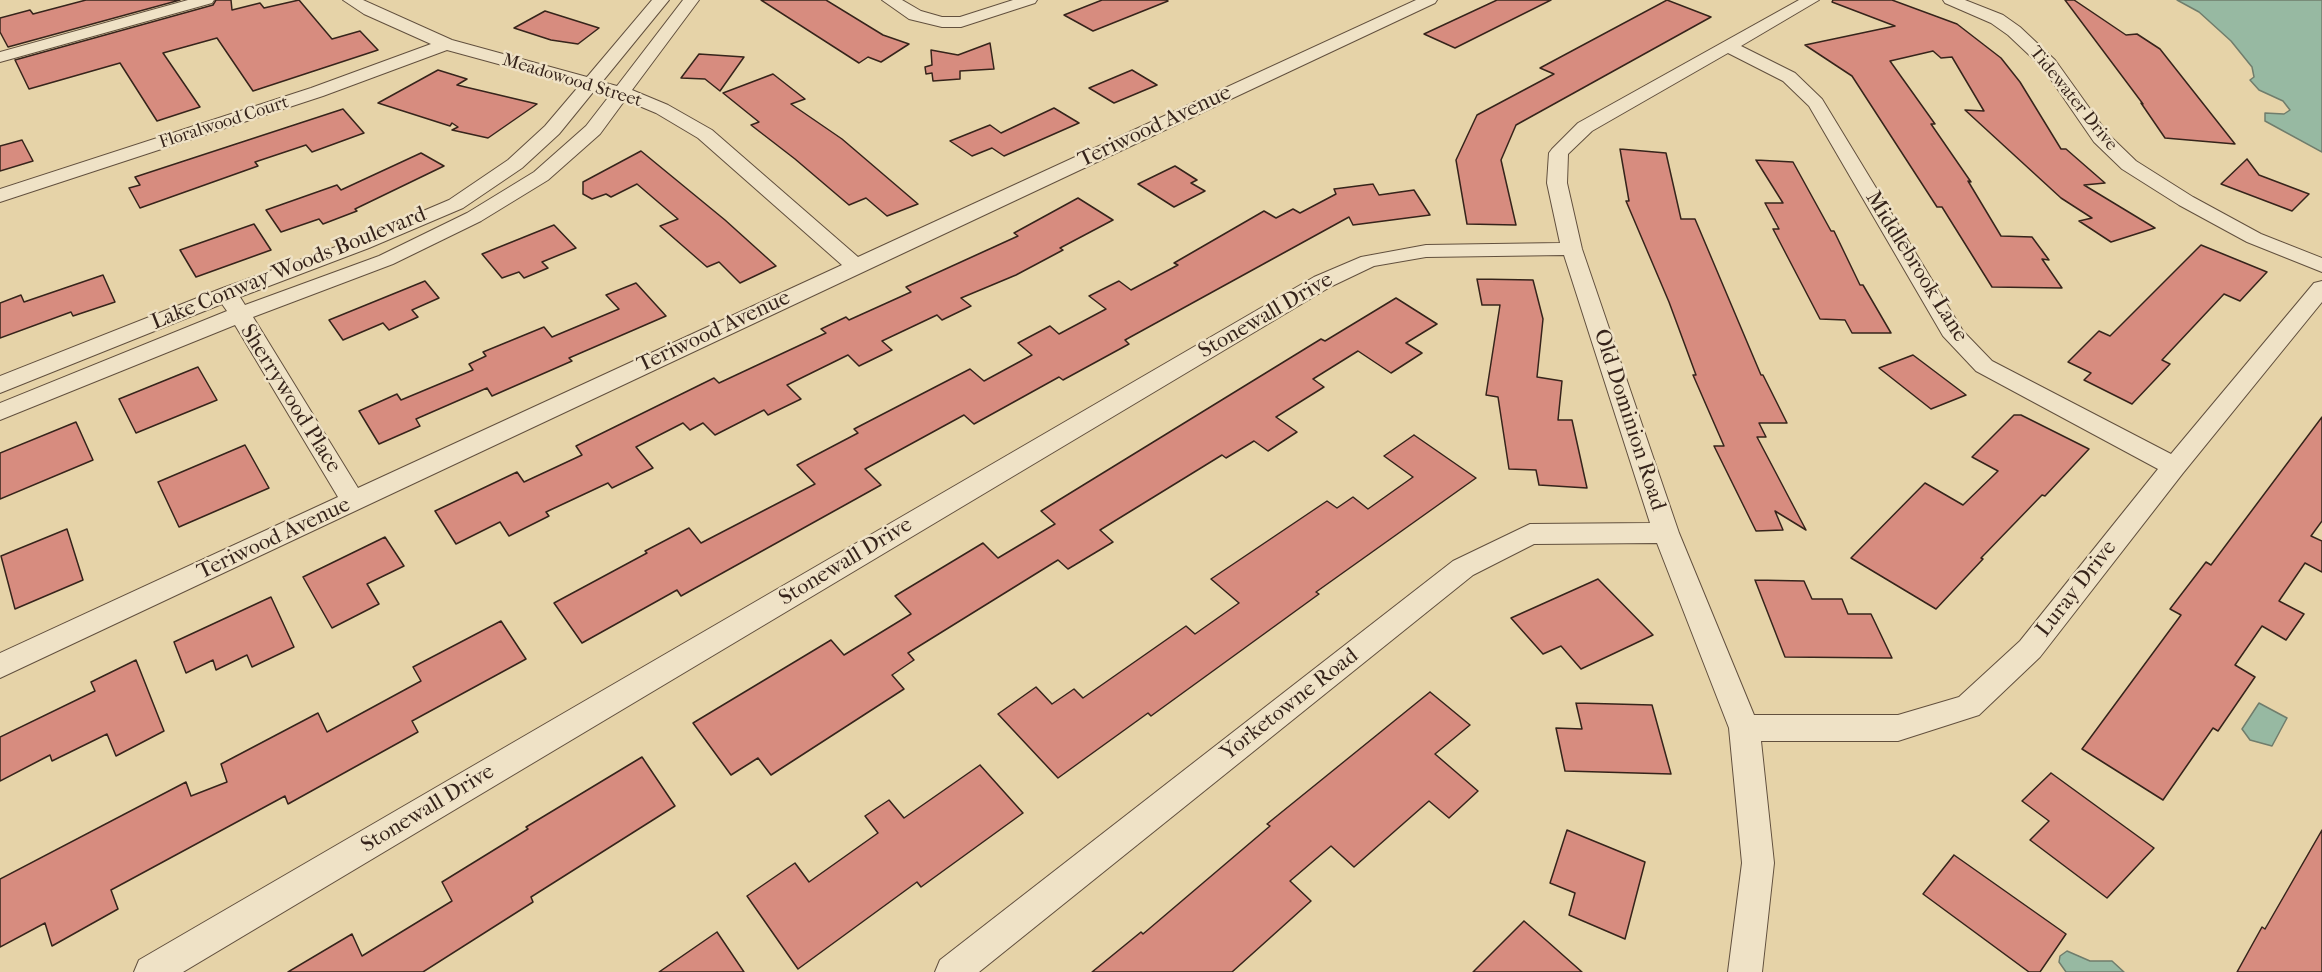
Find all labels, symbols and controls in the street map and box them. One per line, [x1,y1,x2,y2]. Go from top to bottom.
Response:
street label: Tidewater Drive [2024,43,2122,155]
street label: Meadowood Street [500,50,644,112]
street label: Teriwood Avenue [1074,80,1236,174]
street label: Floralwood Court [157,92,291,154]
street label: Middlebrook Lane [1859,187,1973,347]
street label: Lake Conway Woods Boulevard [148,202,430,336]
street label: Stonewall Drive [1194,267,1338,365]
street label: Teriwood Avenue [633,285,795,379]
street label: Sherrywood Place [234,320,346,478]
street label: Old Dominion Road [1587,326,1671,514]
street label: Teriwood Avenue [193,492,355,586]
street label: Stonewall Drive [775,512,917,612]
street label: Luray Drive [2031,536,2123,642]
street label: Yorketowne Road [1216,643,1364,767]
street label: Stonewall Drive [357,759,499,859]

